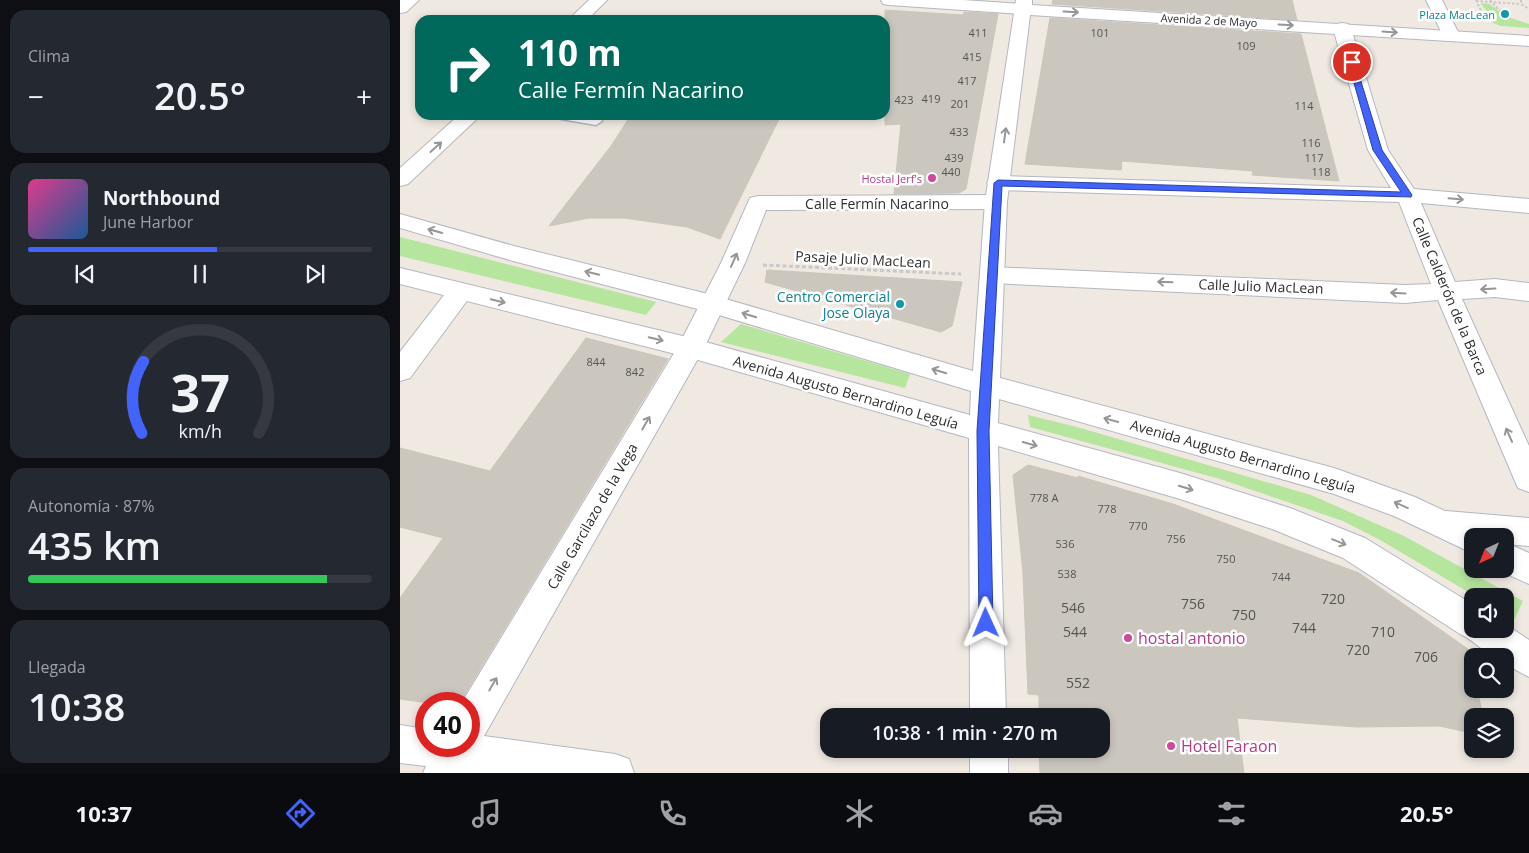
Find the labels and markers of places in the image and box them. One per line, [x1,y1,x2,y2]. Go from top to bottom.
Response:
place label: Plaza MacLean [1419,7,1495,22]
marker: Plaza MacLean [1499,8,1511,20]
pin [1331,41,1373,83]
place label: Hostal Jerf's [861,171,922,186]
marker: Hostal Jerf's [926,172,938,184]
place label: Centro Comercial Jose Olaya [777,287,890,322]
marker: Centro Comercial Jose Olaya [894,298,906,310]
place label: hostal antonio [1138,627,1245,649]
marker: hostal antonio [1122,632,1134,644]
place label: Hotel Faraon [1181,735,1277,757]
marker: Hotel Faraon [1165,740,1177,752]

